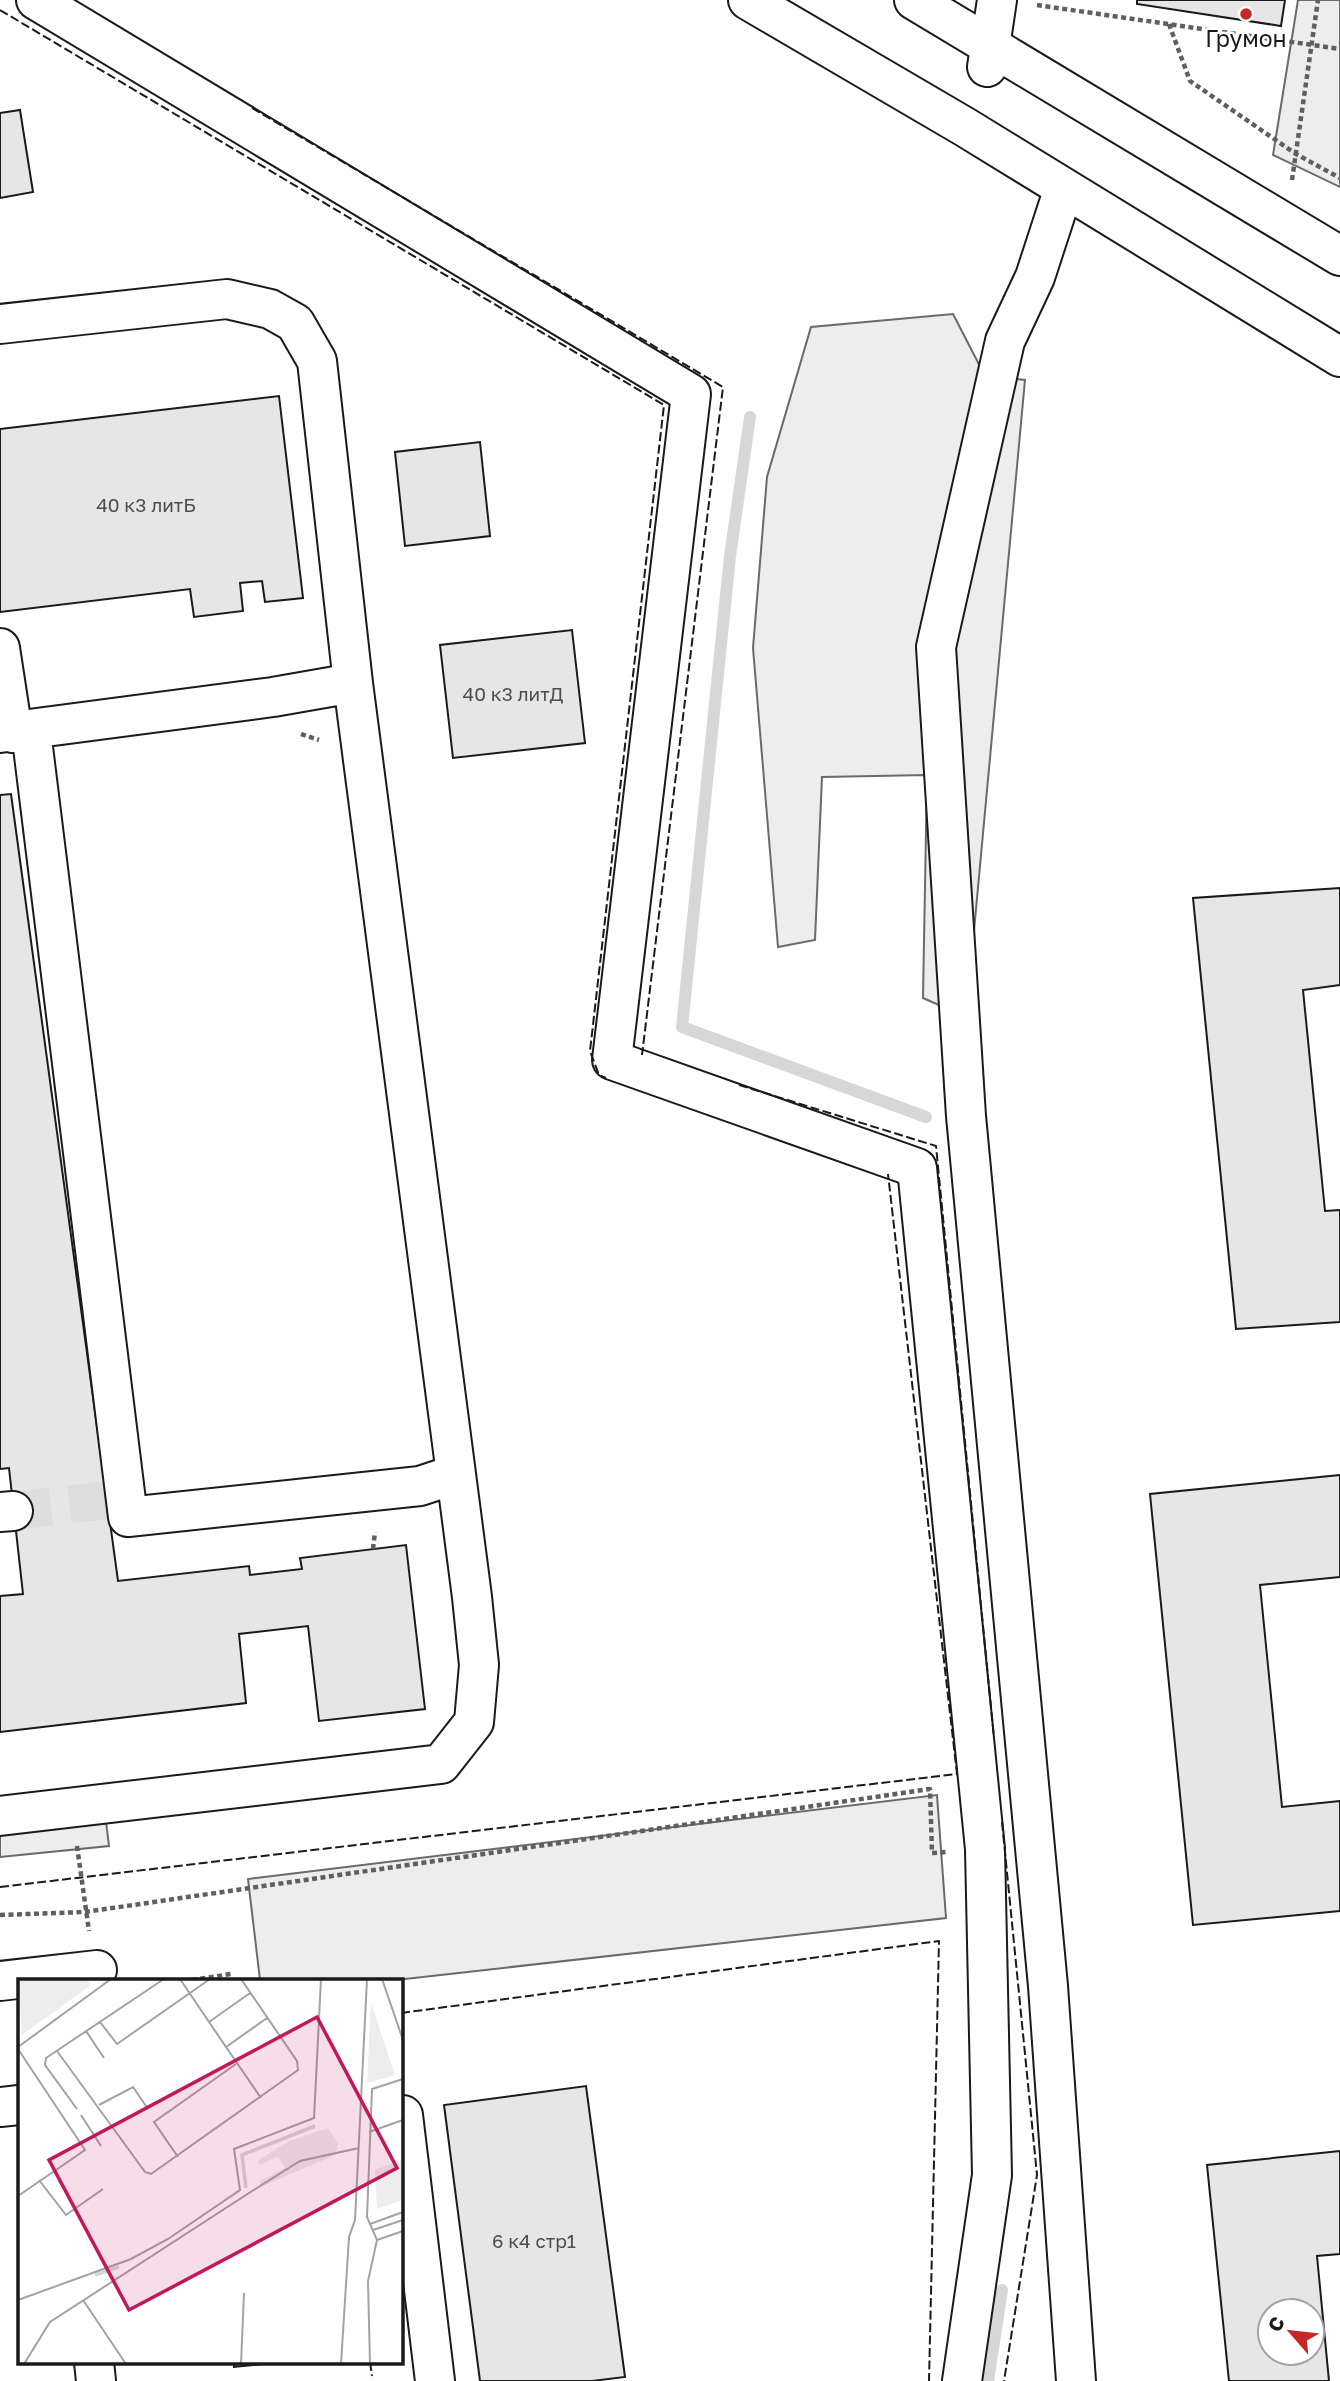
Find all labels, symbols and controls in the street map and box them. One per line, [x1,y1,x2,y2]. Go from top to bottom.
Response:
marker: Грумон [1238,6,1254,22]
place label: Грумон [1205,24,1287,52]
house number: 40 к3 литБ [96,493,196,516]
house number: 40 к3 литД [463,682,564,705]
inset map [18,1979,402,2364]
house number: 6 к4 стр1 [492,2229,576,2252]
north arrow [1256,2297,1326,2367]
text: С [1262,2312,1289,2335]

